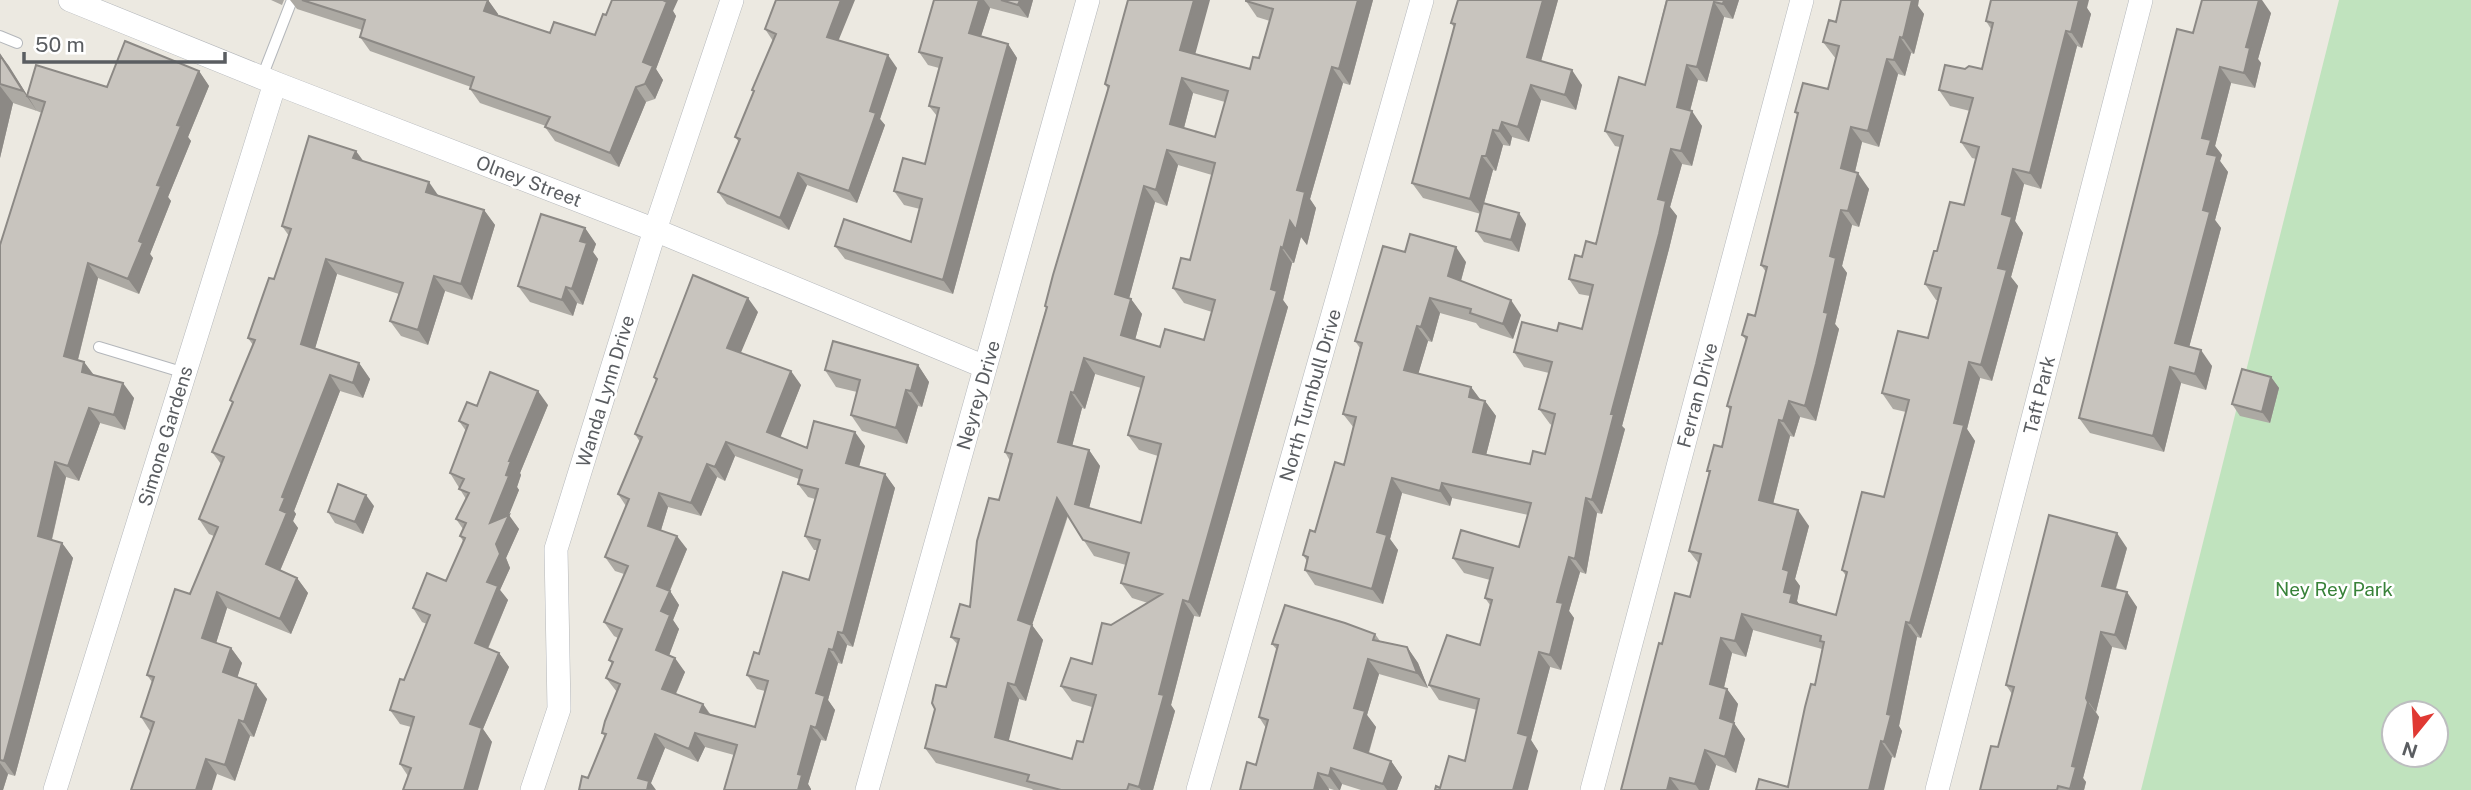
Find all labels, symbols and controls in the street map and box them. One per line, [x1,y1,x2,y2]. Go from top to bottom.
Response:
scale bar [24,21,226,65]
text: 50 m [35,32,85,57]
street label: Olney Street [473,151,585,211]
street label: North Turnbull Drive [1275,306,1345,484]
street label: Wanda Lynn Drive [571,312,639,470]
street label: Neyrey Drive [952,338,1004,452]
street label: Ferran Drive [1672,340,1722,450]
street label: Taft Park [2019,353,2059,436]
street label: Simone Gardens [133,363,197,509]
park label: Ney Rey Park [2275,578,2393,600]
north arrow [2380,699,2450,769]
text: N [2399,737,2420,763]

